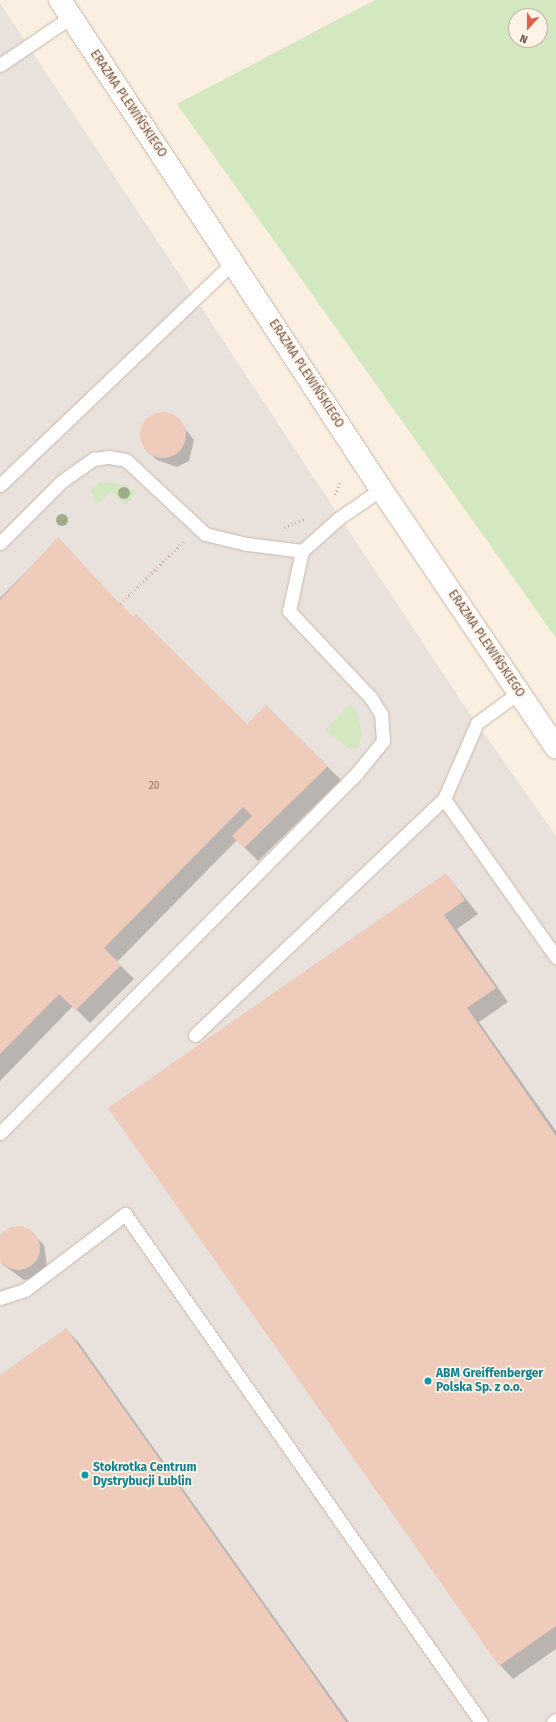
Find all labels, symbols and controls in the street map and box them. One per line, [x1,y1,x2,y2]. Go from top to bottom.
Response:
north arrow [508,8,548,48]
text: N [518,31,530,46]
street label: ERAZMA PLEWIŃSKIEGO [87,48,169,160]
street label: ERAZMA PLEWIŃSKIEGO [266,317,346,431]
street label: ERAZMA PLEWIŃSKIEGO [445,588,527,700]
house number: 20 [149,781,159,793]
place label: ABM Greiffenberger Polska Sp. z o.o. [436,1367,543,1395]
marker: ABM Greiffenberger Polska Sp. z o.o. [423,1376,433,1386]
place label: Stokrotka Centrum Dystrybucji Lublin [93,1461,197,1489]
marker: Stokrotka Centrum Dystrybucji Lublin [80,1470,90,1480]

